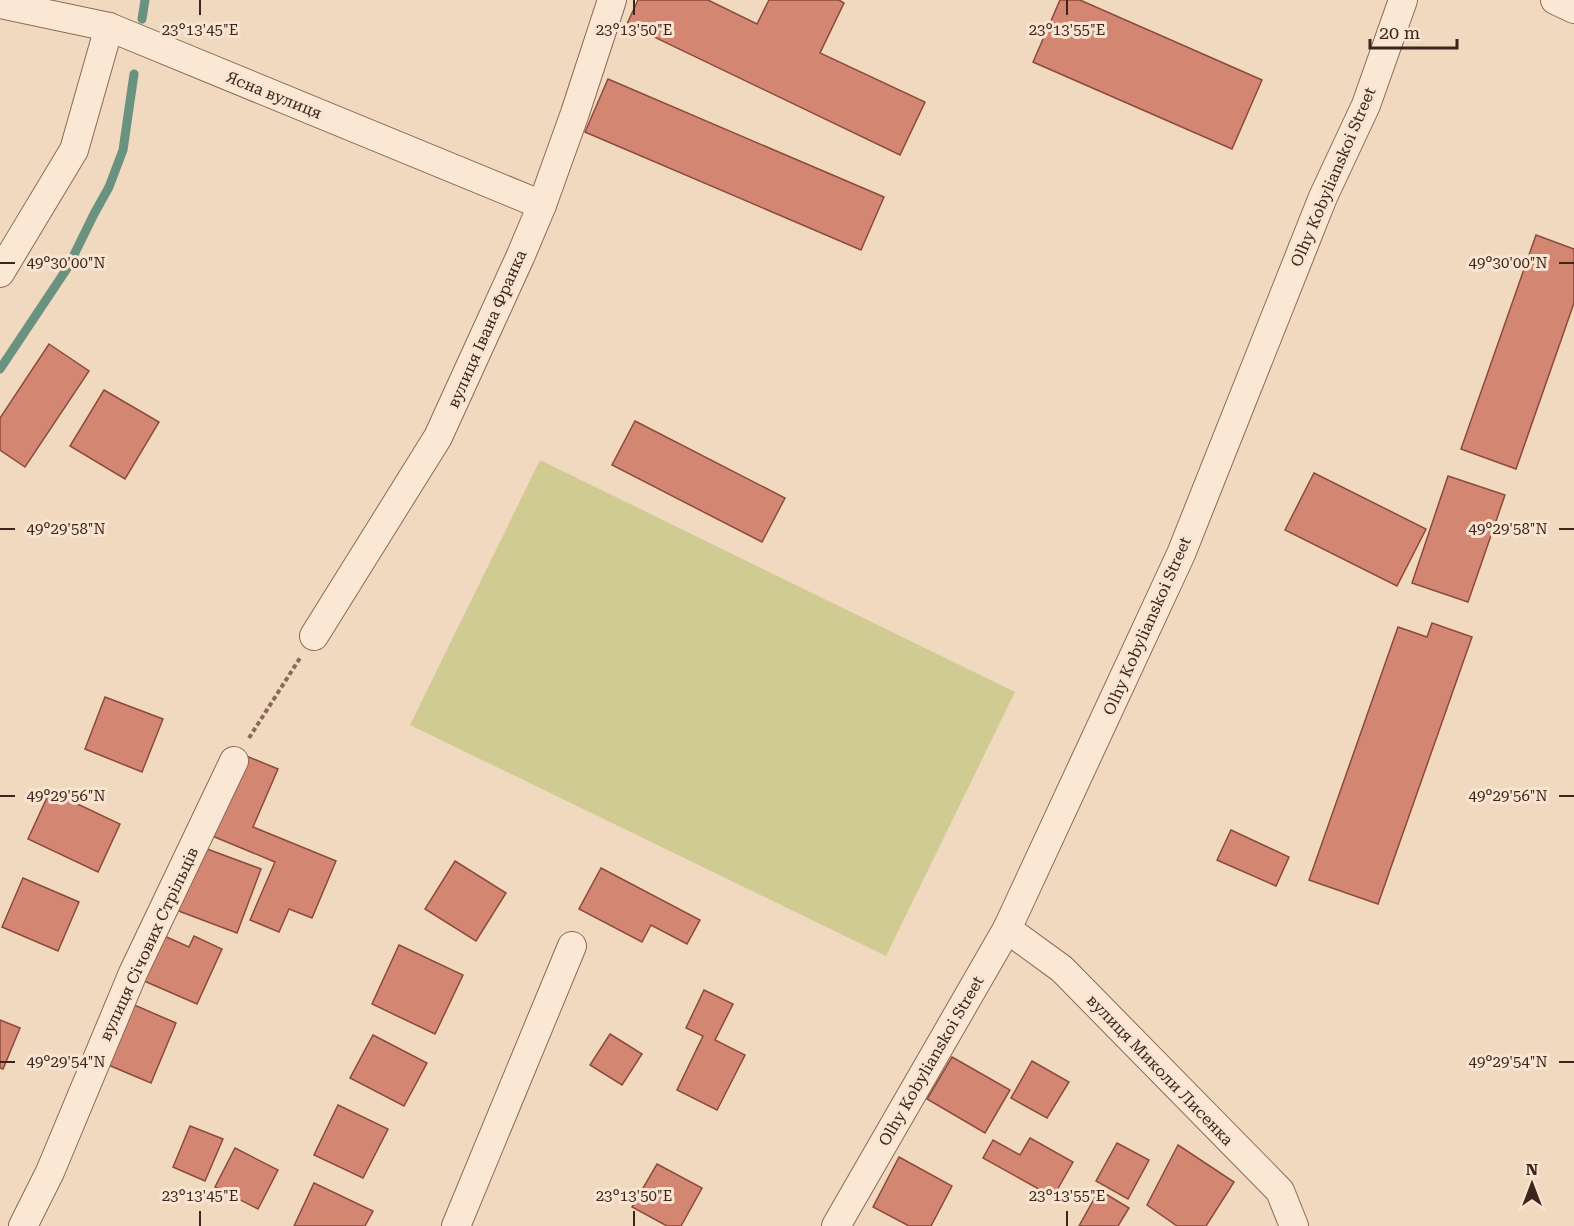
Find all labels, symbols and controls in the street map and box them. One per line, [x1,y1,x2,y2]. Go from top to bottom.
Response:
scale bar [1370,12,1457,50]
text: 23°13'45"E [162,21,238,39]
text: 23°13'50"E [596,21,672,39]
text: 23°13'55"E [1029,21,1105,39]
text: 20 m [1379,22,1420,43]
street label: Ясна вулиця [223,67,325,123]
street label: Olhy Kobylianskoi Street [1287,84,1379,270]
street label: вулиця Івана Франка [444,247,531,411]
text: 49°30'00"N [26,254,106,272]
text: 49°30'00"N [1468,254,1548,272]
text: 49°29'58"N [26,520,106,538]
text: 49°29'58"N [1468,520,1548,538]
street label: Olhy Kobylianskoi Street [1099,534,1195,718]
text: 49°29'56"N [26,787,106,805]
text: 49°29'56"N [1468,787,1548,805]
street label: вулиця Січових Стрільців [96,844,202,1044]
street label: Olhy Kobylianskoi Street [874,973,988,1149]
street label: вулиця Миколи Лисенка [1083,991,1237,1150]
text: 49°29'54"N [26,1053,106,1071]
text: 49°29'54"N [1468,1053,1548,1071]
north arrow [1502,1154,1562,1214]
text: N [1526,1160,1538,1179]
text: 23°13'45"E [162,1187,238,1205]
text: 23°13'50"E [596,1187,672,1205]
text: 23°13'55"E [1029,1187,1105,1205]

